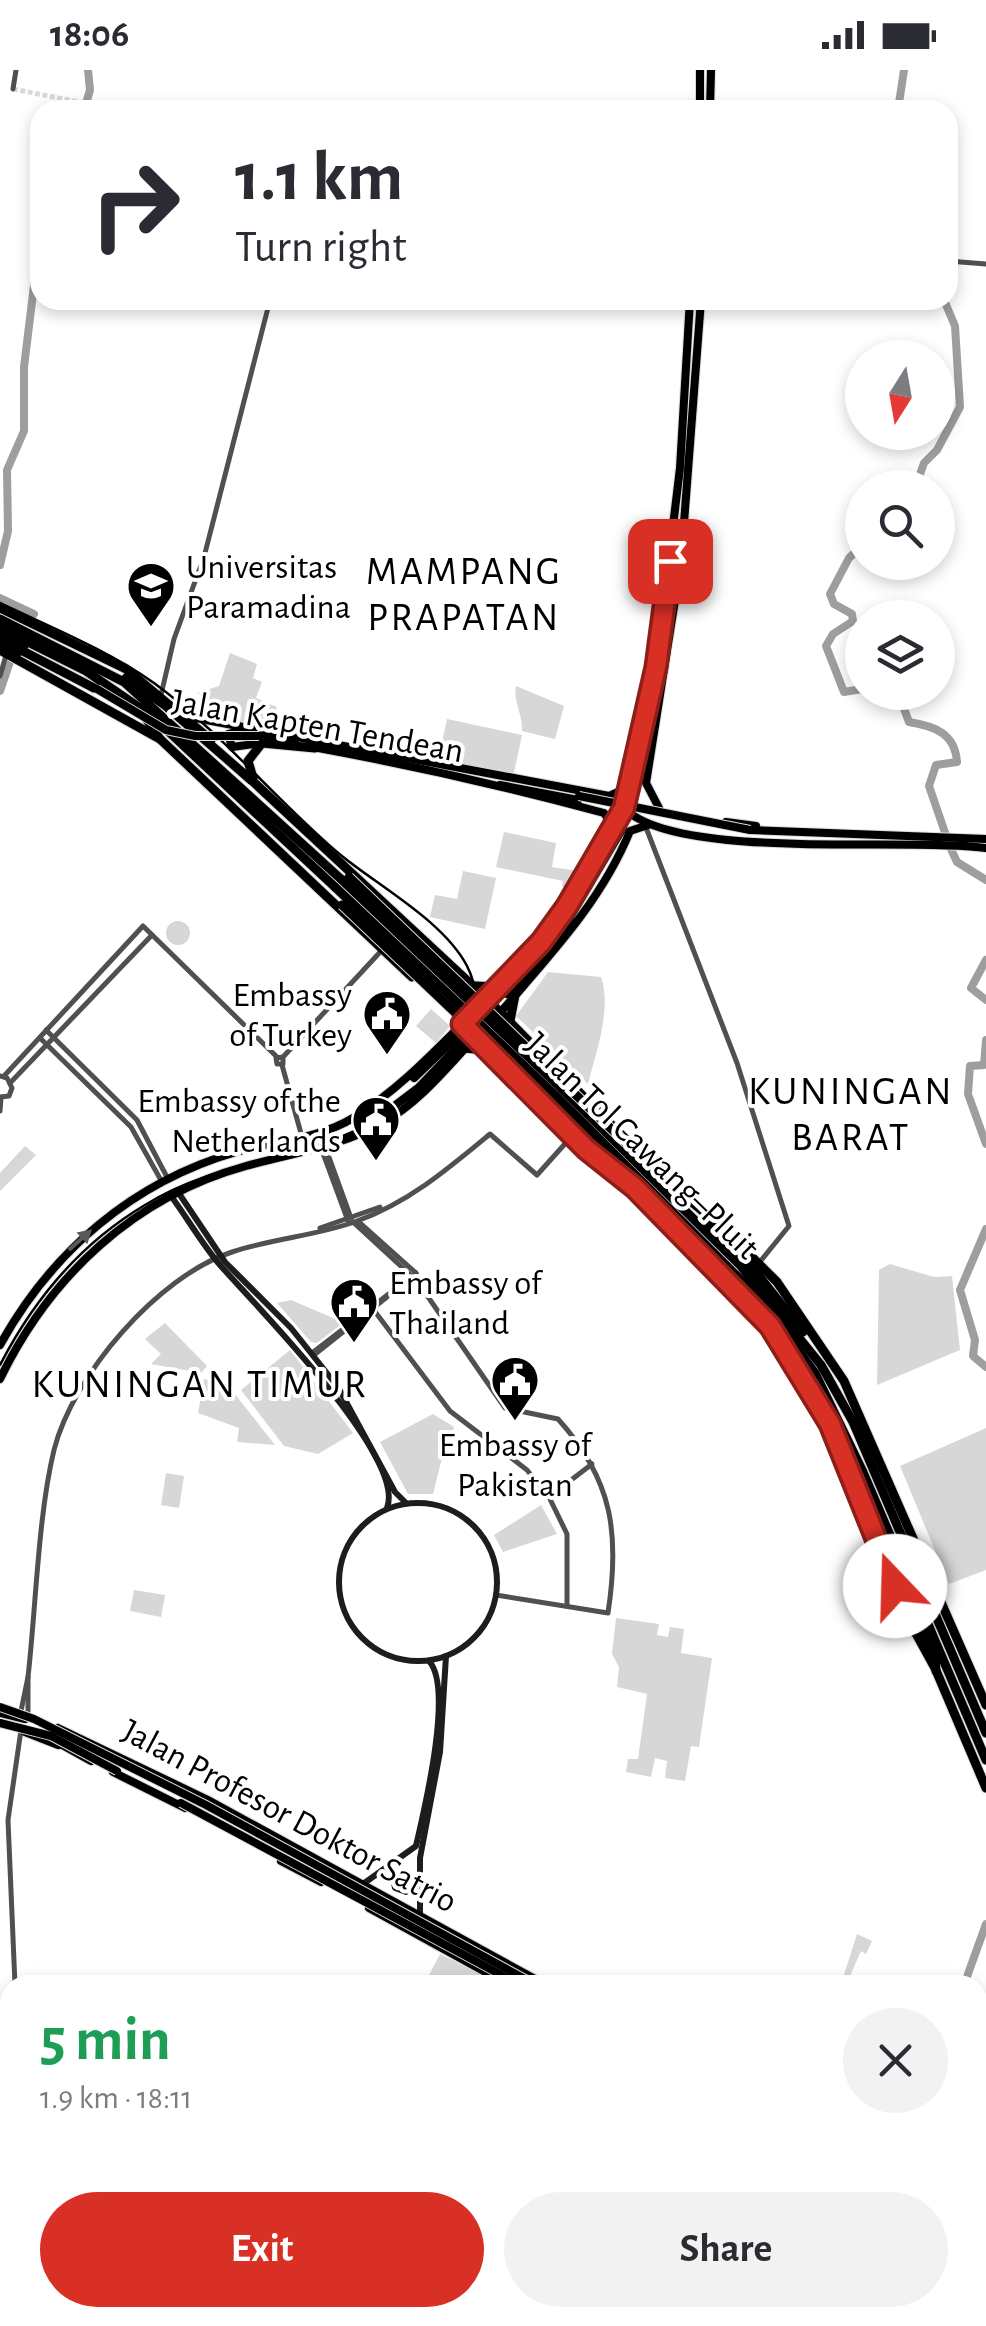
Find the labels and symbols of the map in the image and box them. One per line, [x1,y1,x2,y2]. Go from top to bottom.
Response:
north arrow [845,340,955,450]
pin [628,519,713,604]
place label: Universitas Paramadina [186,550,351,625]
district label: MAMPANG PRAPATAN [366,552,562,638]
school or university icon: Universitas Paramadina [125,560,177,628]
street label: Jalan Kapten Tendean [169,684,466,769]
place label: Embassy of Turkey [229,978,352,1053]
public building icon: Embassy of Turkey [361,988,413,1056]
street label: Jalan Tol Cawang–Pluit [519,1026,765,1266]
district label: KUNINGAN BARAT [748,1072,954,1158]
place label: Embassy of the Netherlands [137,1084,341,1159]
public building icon: Embassy of the Netherlands [350,1094,402,1162]
one-way arrow [68,1229,92,1252]
place label: Embassy of Thailand [389,1266,544,1341]
public building icon: Embassy of Thailand [328,1276,380,1344]
public building icon: Embassy of Pakistan [489,1354,541,1422]
district label: KUNINGAN TIMUR [32,1365,368,1405]
place label: Embassy of Pakistan [439,1428,594,1503]
position arrow [843,1534,947,1638]
street label: Jalan Profesor Doktor Satrio [116,1713,462,1919]

